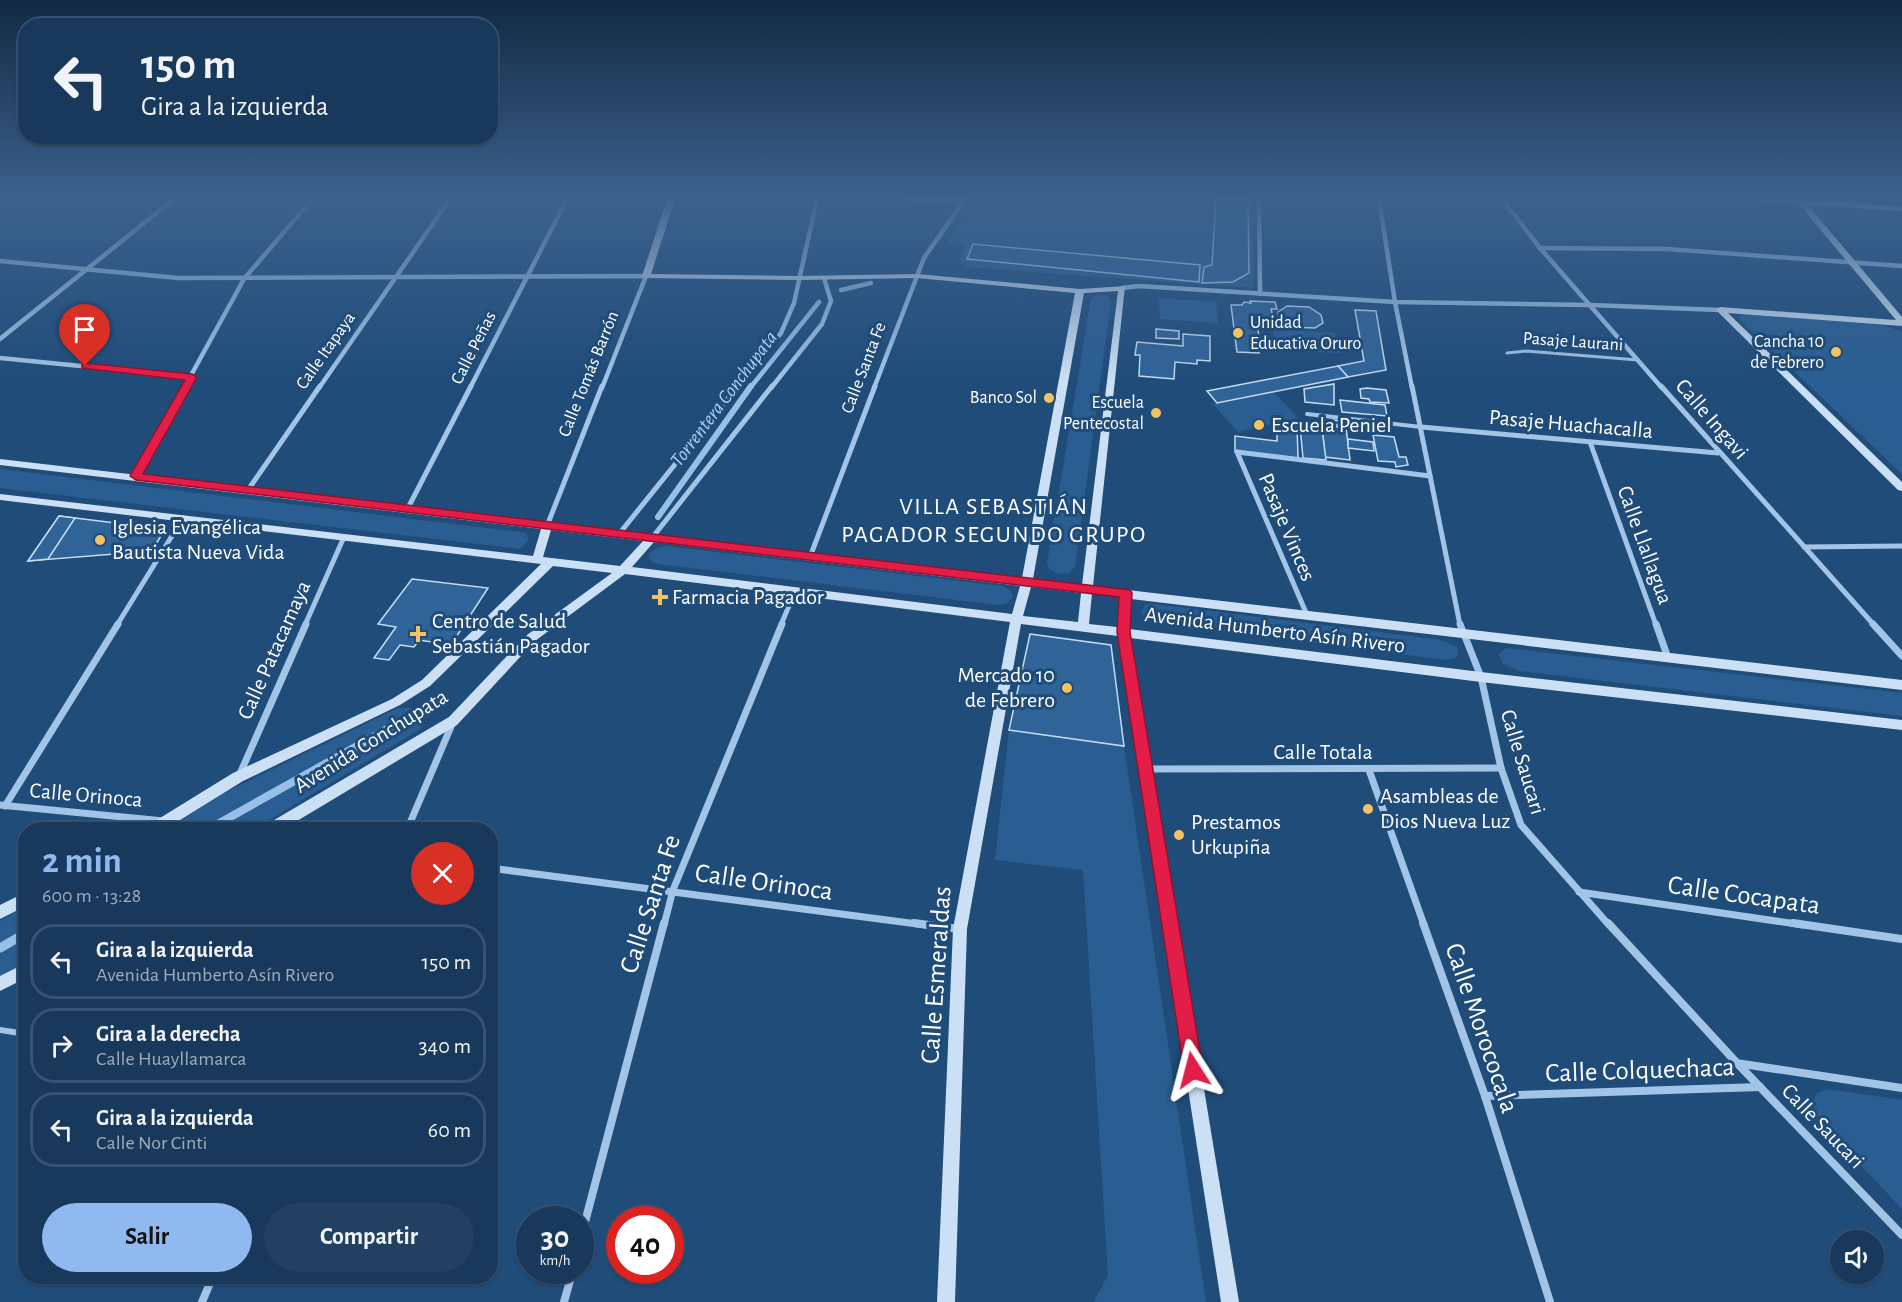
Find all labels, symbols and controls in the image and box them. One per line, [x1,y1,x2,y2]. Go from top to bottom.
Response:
icon: left [42,42,120,120]
text: 150 m [141,44,236,86]
text: Gira a la izquierda [141,93,329,120]
pin [59,304,110,366]
street label: Calle Itapaya [293,309,359,393]
street label: Calle Peñas [448,309,500,387]
street label: Calle Tomás Barrón [556,309,622,439]
icon: arrive [68,313,101,346]
place label: Unidad Educativa Oruro [1250,314,1361,353]
street label: Calle Santa Fe [838,320,890,416]
marker: Unidad Educativa Oruro [1231,326,1245,340]
water label: Torrentera Conchupata [667,328,781,470]
street label: Pasaje Laurani [1522,330,1624,354]
place label: Cancha 10 de Febrero [1750,333,1824,372]
marker: Cancha 10 de Febrero [1829,345,1843,359]
street label: Calle Ingavi [1671,375,1753,463]
place label: Banco Sol [970,389,1037,407]
marker: Banco Sol [1042,391,1056,405]
place label: Escuela Pentecostal [1063,394,1144,433]
marker: Escuela Pentecostal [1149,406,1163,420]
street label: Pasaje Huachacalla [1488,406,1654,442]
place label: Escuela Peniel [1271,414,1392,436]
marker: Escuela Peniel [1252,418,1266,432]
street label: Pasaje Vinces [1254,470,1320,584]
street label: Calle Llallagua [1613,483,1677,607]
district label: VILLA SEBASTIÁN PAGADOR SEGUNDO GRUPO [841,493,1147,547]
place label: Iglesia Evangélica Bautista Nueva Vida [112,516,285,563]
marker: Iglesia Evangélica Bautista Nueva Vida [93,533,107,547]
street label: Calle Patacamaya [234,577,314,723]
place label: Farmacia Pagador [672,586,824,608]
marker: Farmacia Pagador [653,590,667,604]
street label: Avenida Humberto Asín Rivero [1144,603,1406,657]
place label: Centro de Salud Sebastián Pagador [432,610,590,657]
marker: Centro de Salud Sebastián Pagador [409,625,427,643]
place label: Mercado 10 de Febrero [957,664,1055,711]
marker: Mercado 10 de Febrero [1060,681,1074,695]
street label: Avenida Conchupata [291,685,451,797]
street label: Calle Saucari [1497,707,1549,817]
street label: Calle Totala [1273,741,1373,763]
street label: Calle Orinoca [29,779,143,811]
place label: Asambleas de Dios Nueva Luz [1380,785,1510,832]
marker: Asambleas de Dios Nueva Luz [1361,802,1375,816]
place label: Prestamos Urkupiña [1191,811,1281,858]
marker: Prestamos Urkupiña [1172,828,1186,842]
street label: Calle Santa Fe [615,831,685,977]
button: close [411,842,474,905]
text: 2 min [42,843,122,879]
street label: Calle Orinoca [693,859,835,905]
street label: Calle Cocapata [1666,871,1822,919]
street label: Calle Esmeraldas [916,885,956,1065]
text: 600 m · 13:28 [42,886,141,906]
text: Gira a la izquierda [96,939,254,961]
street label: Calle Morococala [1440,940,1524,1116]
icon: left [45,945,78,978]
text: 150 m [421,951,471,973]
text: Avenida Humberto Asín Rivero [96,965,334,985]
text: Gira a la derecha [96,1023,241,1045]
icon: right [45,1029,78,1062]
text: 340 m [419,1035,471,1057]
position arrow [1161,1038,1225,1102]
text: Calle Huayllamarca [96,1049,246,1069]
street label: Calle Colquechaca [1545,1053,1735,1087]
street label: Calle Saucari [1778,1079,1868,1173]
text: Gira a la izquierda [96,1107,254,1129]
icon: left [45,1113,78,1146]
text: 60 m [428,1119,471,1141]
text: Calle Nor Cinti [96,1133,207,1153]
button: Salir [42,1203,252,1272]
button: Compartir [264,1203,474,1272]
speed limit sign: 40 [606,1206,684,1284]
text: 30 [541,1223,569,1253]
map controls [1830,1230,1884,1284]
button: sound [1830,1230,1884,1284]
text: km/h [540,1253,570,1268]

